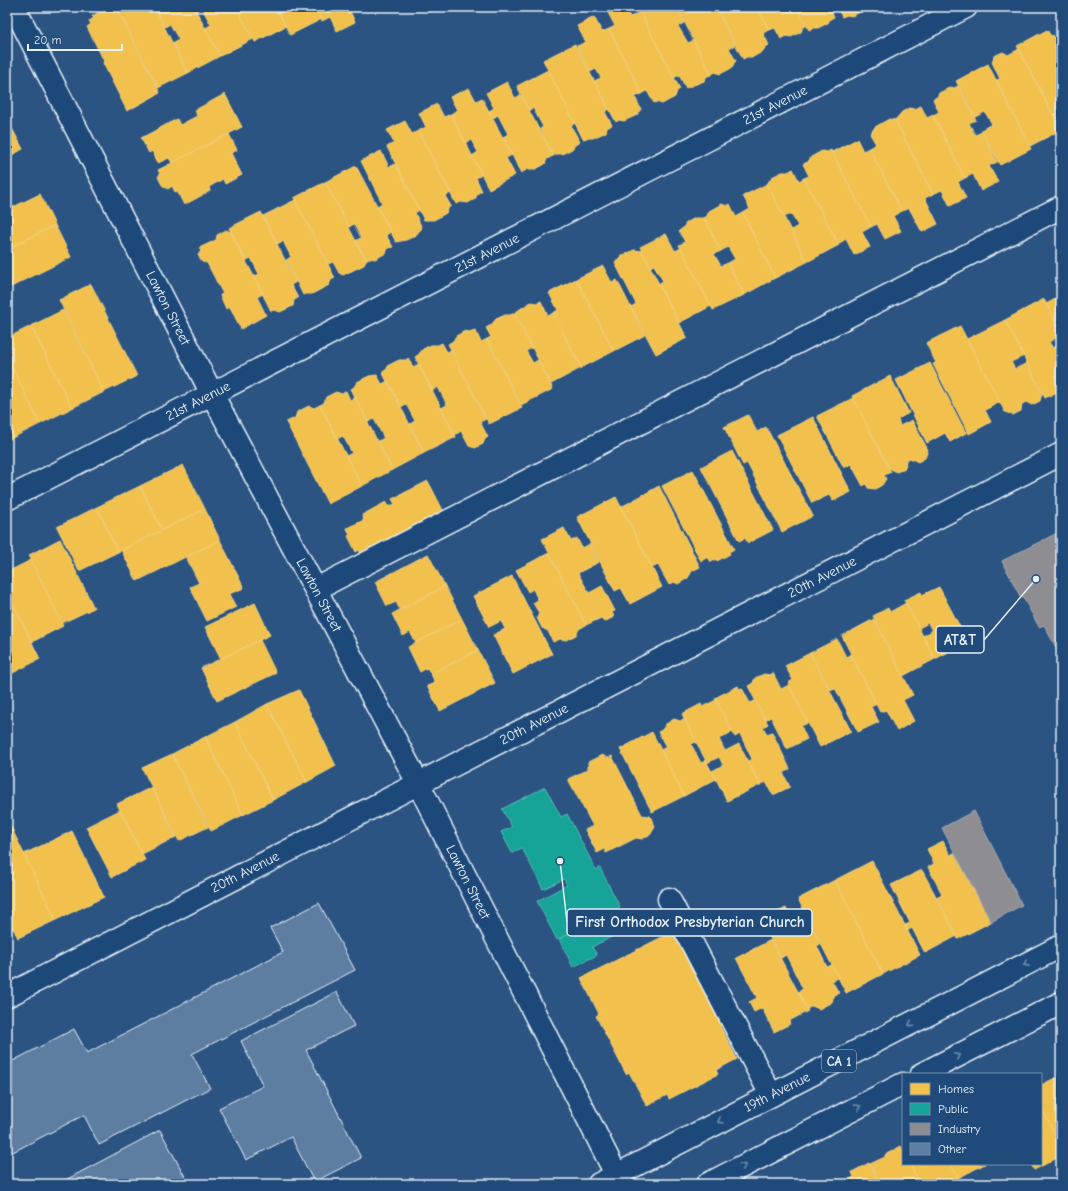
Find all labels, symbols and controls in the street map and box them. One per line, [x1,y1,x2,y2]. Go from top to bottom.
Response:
scale bar [28,26,122,52]
text: 20 m [34,33,62,47]
street label: 21st Avenue [740,82,810,128]
street label: 21st Avenue [452,230,522,276]
street label: Lawton Street [142,268,194,349]
street label: 21st Avenue [163,378,233,424]
street label: 20th Avenue [785,552,859,602]
street label: Lawton Street [293,555,346,636]
callout: AT&T [936,626,984,653]
text: AT&T [944,631,976,649]
street label: 20th Avenue [497,699,571,749]
street label: Lawton Street [442,842,494,923]
street label: 20th Avenue [208,847,282,897]
callout: First Orthodox Presbyterian Church [567,909,812,936]
text: First Orthodox Presbyterian Church [575,913,805,931]
one-way arrow [1023,959,1031,967]
one-way arrow [907,1019,915,1026]
road number: CA 1 [822,1050,856,1072]
one-way arrow [953,1053,960,1061]
street label: 19th Avenue [741,1068,813,1116]
legend [902,1073,1042,1165]
text: Homes [938,1082,974,1096]
text: Public [938,1102,969,1116]
one-way arrow [854,1104,861,1112]
one-way arrow [717,1116,724,1124]
text: Industry [938,1122,981,1136]
text: Other [938,1142,967,1156]
one-way arrow [738,1163,746,1171]

